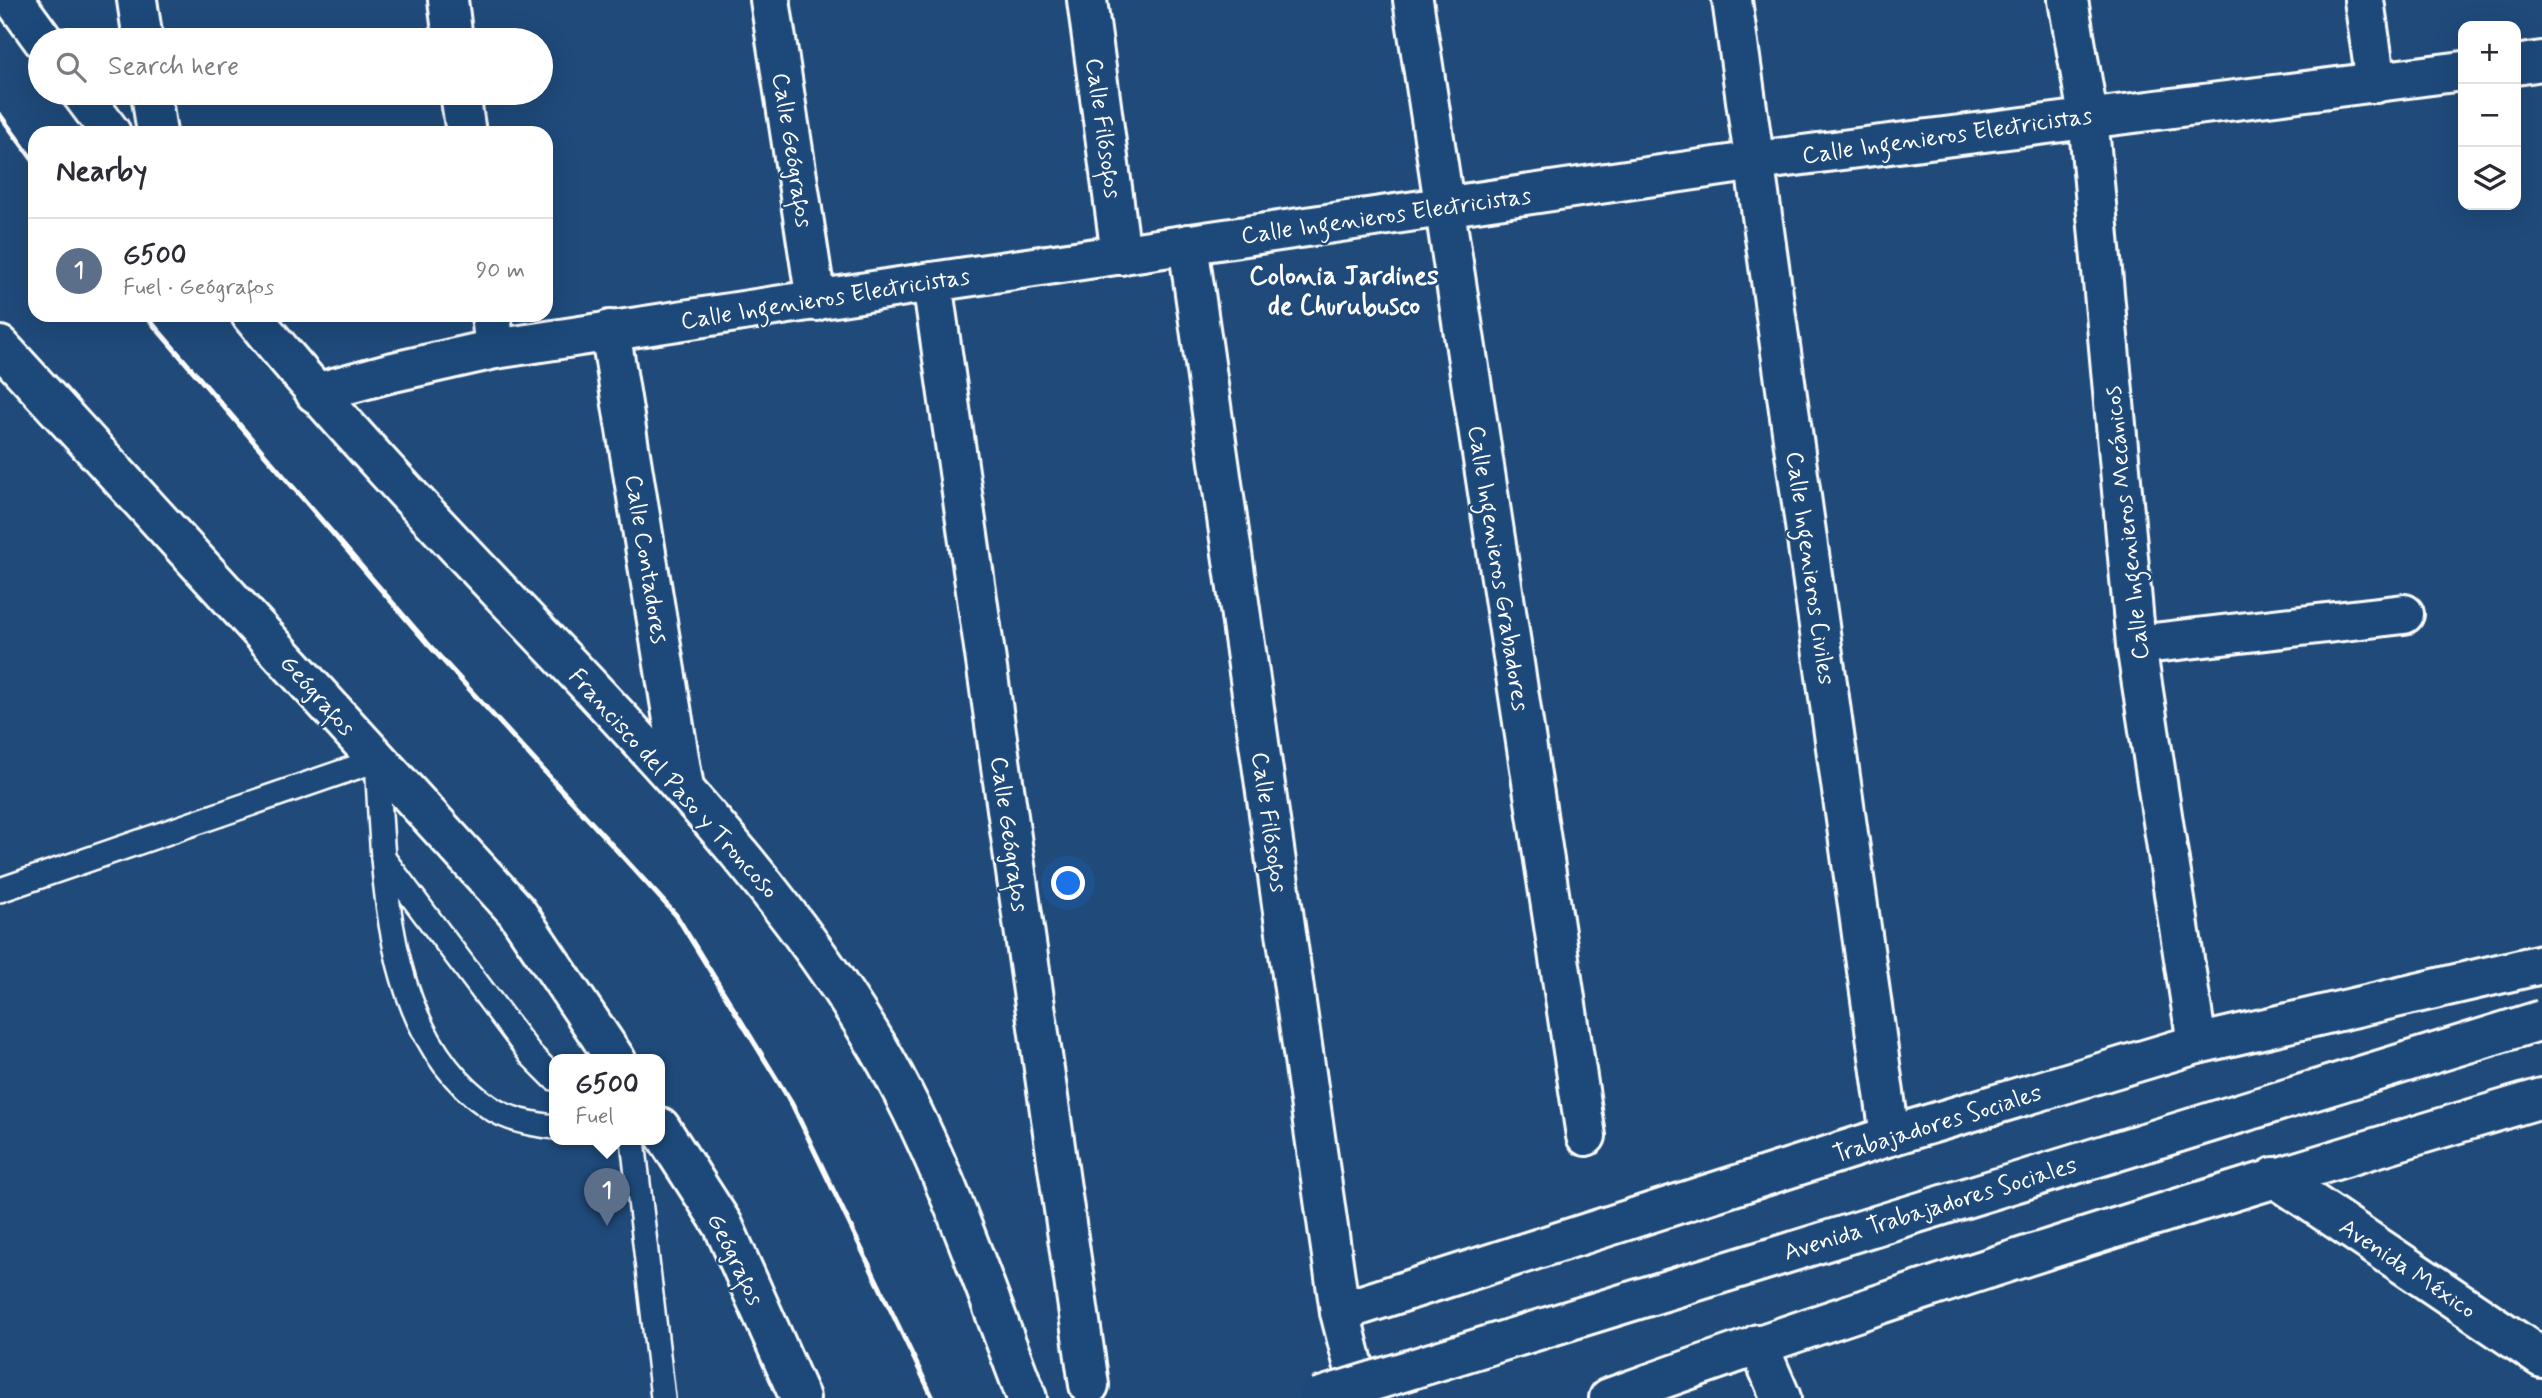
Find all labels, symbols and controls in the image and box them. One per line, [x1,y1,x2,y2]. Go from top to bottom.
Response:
map controls [2458,21,2521,210]
button: + [2458,21,2521,84]
search box [28,28,553,105]
icon: search [52,48,90,86]
text: Search here [108,50,239,84]
street label: Calle Filósofos [1075,56,1128,201]
street label: Calle Geógrafos [762,71,819,231]
button: − [2458,84,2521,147]
street label: Calle Ingenieros Electricistas [1800,101,2095,175]
button: layers [2458,147,2521,210]
text: Nearby [56,152,147,191]
street label: Calle Ingenieros Electricistas [1239,181,1534,255]
text: G500 [123,239,186,273]
text: 1 [74,256,84,286]
text: 90 m [476,256,525,286]
district label: Colonia Jardines de Churubusco [1249,260,1439,324]
street label: Calle Ingenieros Electricistas [678,261,973,341]
text: Fuel · Geógrafos [123,273,274,303]
street label: Calle Ingenieros Mecánicos [2098,384,2160,661]
street label: Calle Ingenieros Grabadores [1457,423,1535,714]
street label: Calle Ingenieros Civiles [1775,449,1841,688]
street label: Calle Contadores [617,472,674,646]
street label: Geógrafos [271,649,362,745]
street label: Francisco del Paso y Troncoso [561,662,785,906]
street label: Calle Filósofos [1241,750,1294,895]
street label: Calle Geógrafos [980,755,1035,915]
your location [1051,866,1085,900]
popup [549,1054,665,1145]
text: G500 [575,1068,639,1102]
street label: Trabajadores Sociales [1829,1078,2046,1171]
text: Fuel [575,1102,614,1132]
street label: Avenida Trabajadores Sociales [1780,1150,2081,1269]
pin: 1 [584,1168,630,1226]
street label: Geógrafos [697,1208,770,1312]
street label: Avenida México [2333,1212,2482,1326]

